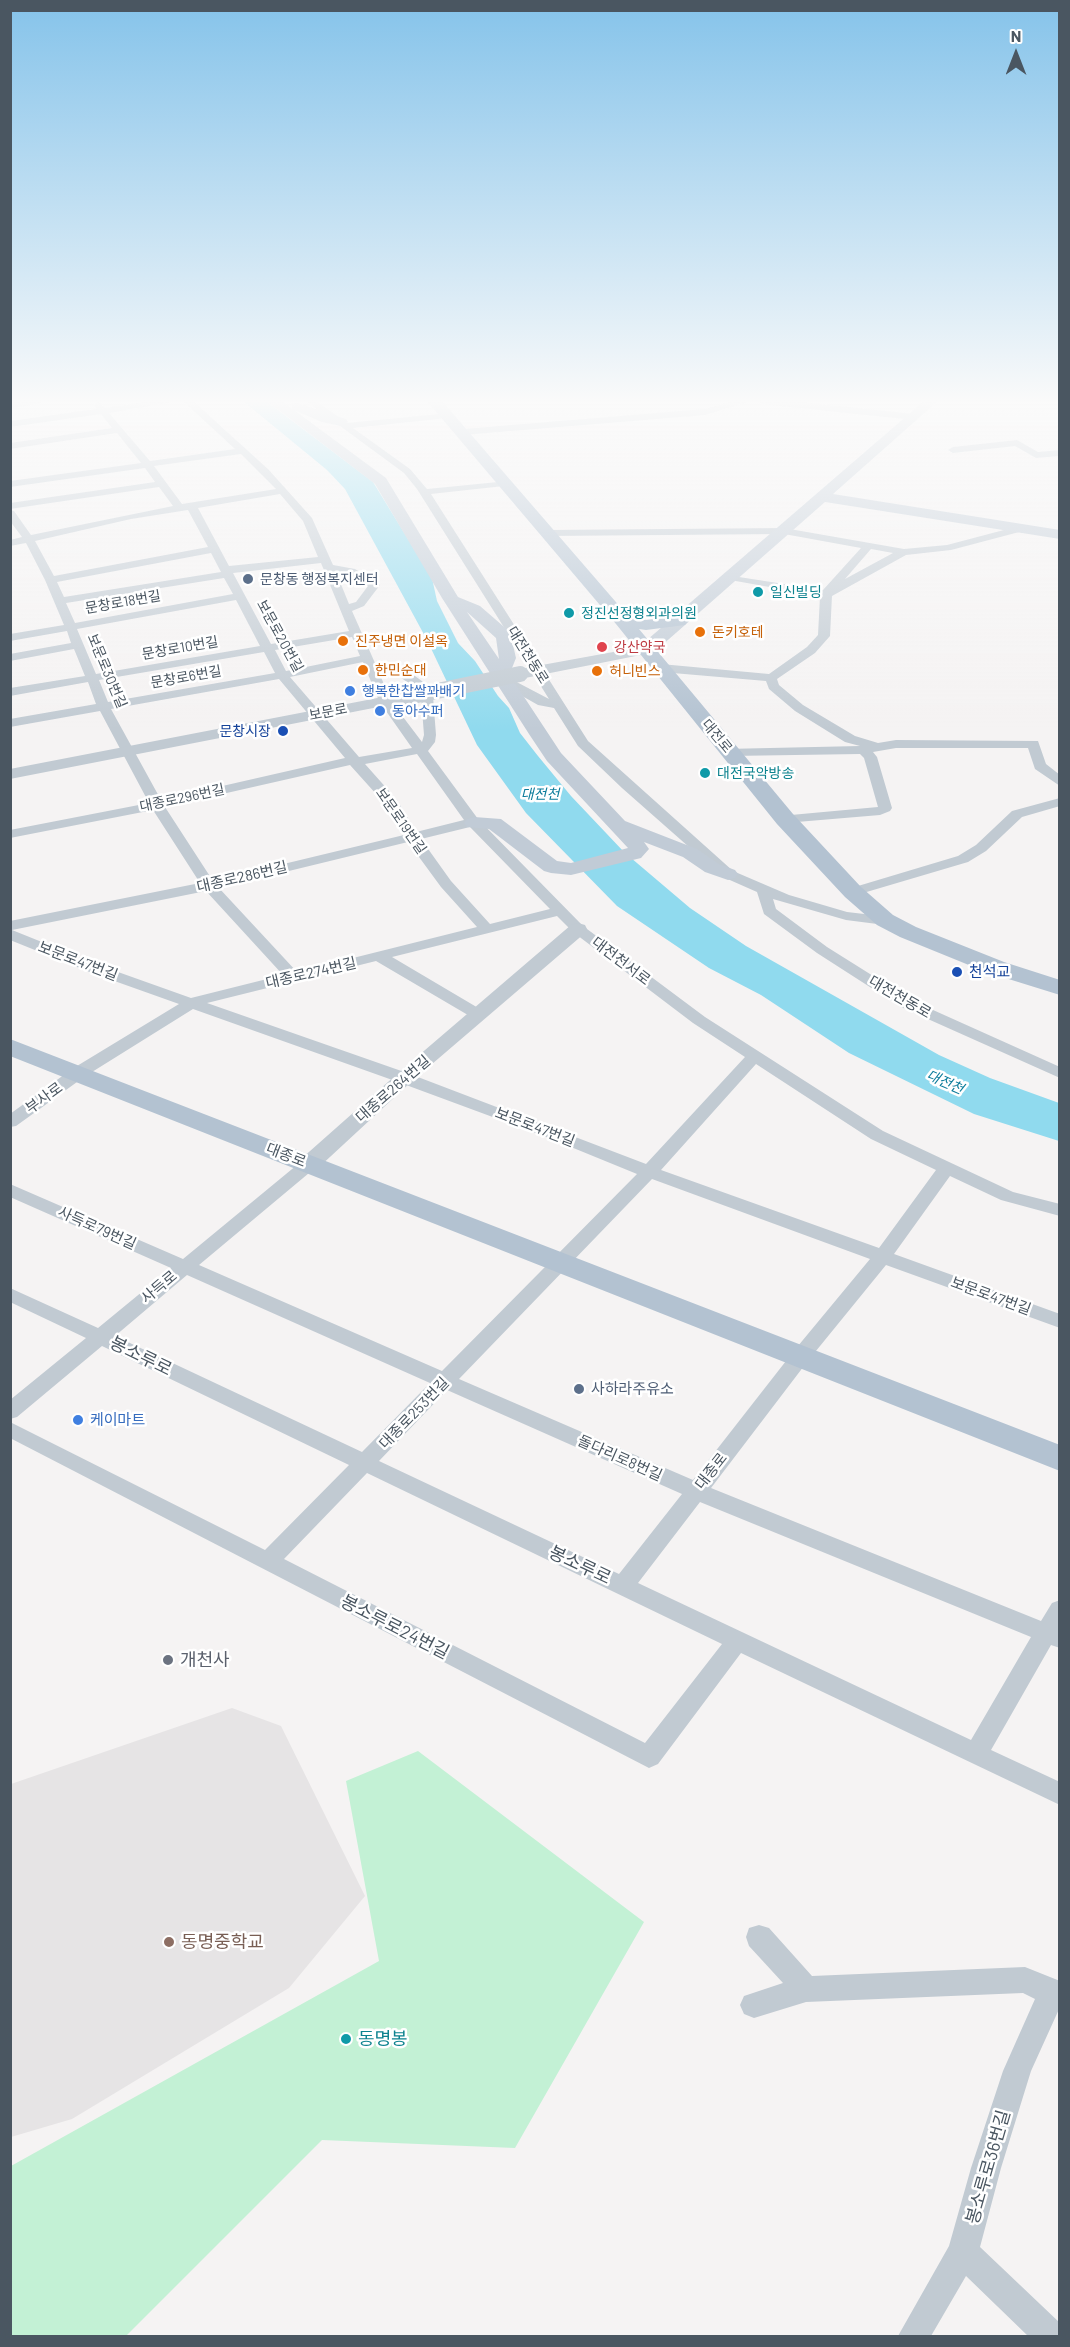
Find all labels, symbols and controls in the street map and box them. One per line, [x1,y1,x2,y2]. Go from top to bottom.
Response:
north arrow [986,24,1046,84]
text: N [1011,26,1021,45]
place label: 문창동 행정복지센터 [260,571,379,587]
marker: 문창동 행정복지센터 [241,572,255,586]
place label: 일신빌딩 [770,584,822,600]
marker: 일신빌딩 [751,585,765,599]
street label: 문창로18번길 [84,587,162,617]
street label: 보문로20번길 [253,597,307,675]
place label: 정진선정형외과의원 [581,605,697,621]
marker: 정진선정형외과의원 [562,606,576,620]
street label: 대전천동로 [504,623,552,687]
place label: 돈키호테 [712,624,764,640]
marker: 돈키호테 [693,625,707,639]
street label: 보문로30번길 [84,631,130,711]
street label: 문창로10번길 [141,633,219,663]
place label: 진주냉면 이설옥 [355,633,448,649]
marker: 진주냉면 이설옥 [336,634,350,648]
place label: 강산약국 [614,639,666,655]
marker: 강산약국 [595,640,609,654]
place label: 한민순대 [375,662,427,678]
street label: 문창로6번길 [149,663,223,691]
marker: 한민순대 [356,663,370,677]
place label: 허니빈스 [609,663,661,679]
marker: 허니빈스 [590,664,604,678]
place label: 행복한찹쌀꽈배기 [362,683,465,699]
marker: 행복한찹쌀꽈배기 [343,684,357,698]
street label: 보문로 [307,700,349,724]
place label: 동아수퍼 [392,703,444,719]
marker: 동아수퍼 [373,704,387,718]
street label: 대전로 [698,716,736,756]
place label: 문창시장 [219,723,271,739]
marker: 문창시장 [276,724,290,738]
place label: 대전국악방송 [717,765,794,781]
marker: 대전국악방송 [698,766,712,780]
street label: 대종로296번길 [138,781,226,815]
street label: 보문로19번길 [372,785,430,857]
water label: 대전천 [521,786,559,802]
street label: 대종로286번길 [195,858,289,896]
street label: 대전천서로 [588,933,654,989]
street label: 보문로47번길 [36,938,120,984]
street label: 대종로274번길 [264,954,358,992]
place label: 천석교 [969,963,1010,981]
marker: 천석교 [950,965,964,979]
street label: 대전천동로 [866,972,934,1022]
street label: 대종로264번길 [352,1052,434,1126]
water label: 대전천 [924,1066,966,1098]
street label: 부사로 [22,1079,66,1117]
street label: 보문로47번길 [493,1104,577,1150]
street label: 대종로 [263,1139,309,1171]
street label: 사득로79번길 [55,1203,139,1253]
street label: 사득로 [137,1267,181,1307]
street label: 보문로47번길 [948,1273,1034,1319]
street label: 봉소루로 [106,1332,176,1380]
street label: 대종로253번길 [375,1373,453,1453]
place label: 사하라주유소 [591,1380,674,1398]
marker: 사하라주유소 [572,1382,586,1396]
place label: 케이마트 [90,1411,145,1429]
marker: 케이마트 [71,1413,85,1427]
street label: 돌다리로8번길 [575,1431,665,1485]
street label: 대종로 [691,1449,731,1493]
street label: 봉소루로 [545,1541,615,1589]
street label: 봉소루로24번길 [337,1590,453,1664]
place label: 개천사 [180,1649,230,1671]
marker: 개천사 [161,1653,175,1667]
place label: 동명중학교 [181,1931,264,1953]
marker: 동명중학교 [162,1935,176,1949]
place label: 동명봉 [358,2028,408,2050]
marker: 동명봉 [339,2032,353,2046]
street label: 봉소루로36번길 [961,2107,1015,2227]

